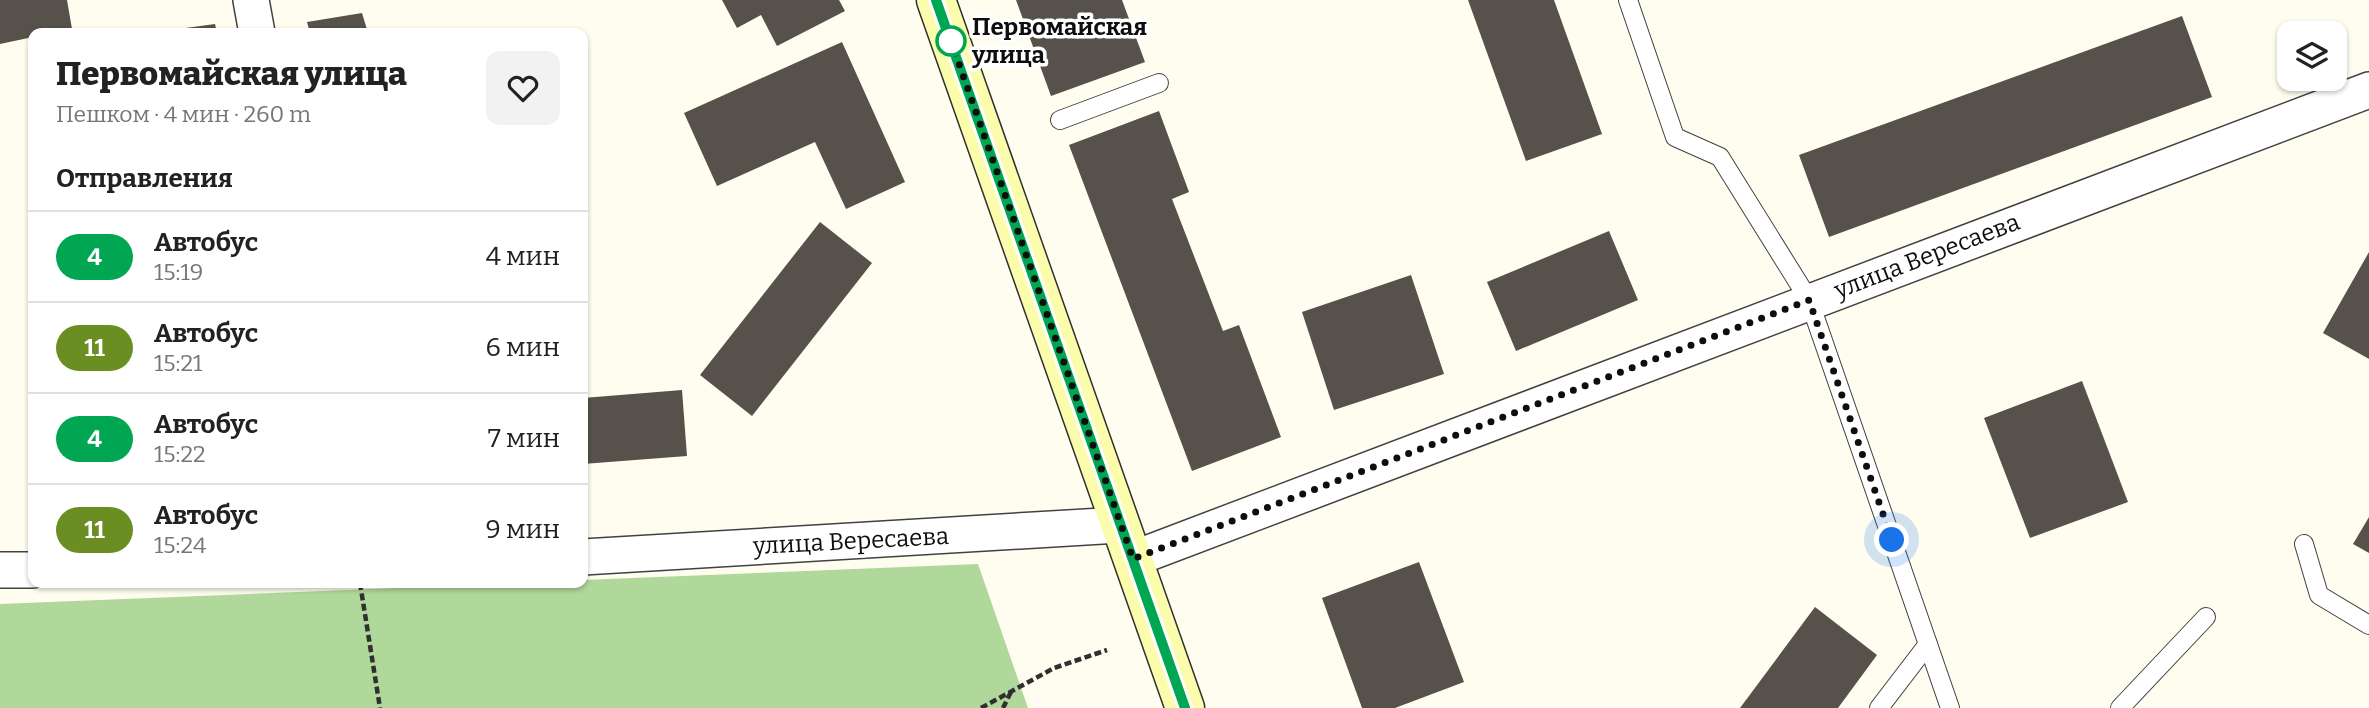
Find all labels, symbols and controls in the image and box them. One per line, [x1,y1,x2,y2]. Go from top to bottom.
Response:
place label: Первомайская улица [971,13,1147,69]
map controls [2277,21,2347,91]
button: layers [2277,21,2347,91]
marker: Первомайская улица [936,26,966,56]
button: heart [486,51,560,125]
text: Первомайская улица [56,54,407,94]
text: Пешком · 4 мин · 260 m [56,100,311,128]
text: Отправления [56,163,233,194]
street label: улица Вересаева [1829,208,2024,305]
text: Автобус [154,227,258,258]
text: 4 мин [486,241,560,272]
text: 4 [87,243,102,271]
text: 15:19 [154,258,203,286]
text: Автобус [154,318,258,349]
text: 6 мин [486,332,560,363]
text: 11 [84,334,105,362]
text: 15:21 [154,349,202,377]
text: Автобус [154,409,258,440]
text: 7 мин [488,423,560,454]
text: 4 [87,425,102,453]
text: 15:22 [154,440,206,468]
text: Автобус [154,500,258,531]
text: 9 мин [486,514,560,545]
text: 11 [84,516,105,544]
street label: улица Вересаева [751,522,950,560]
your location [1874,522,1909,557]
text: 15:24 [154,531,206,559]

